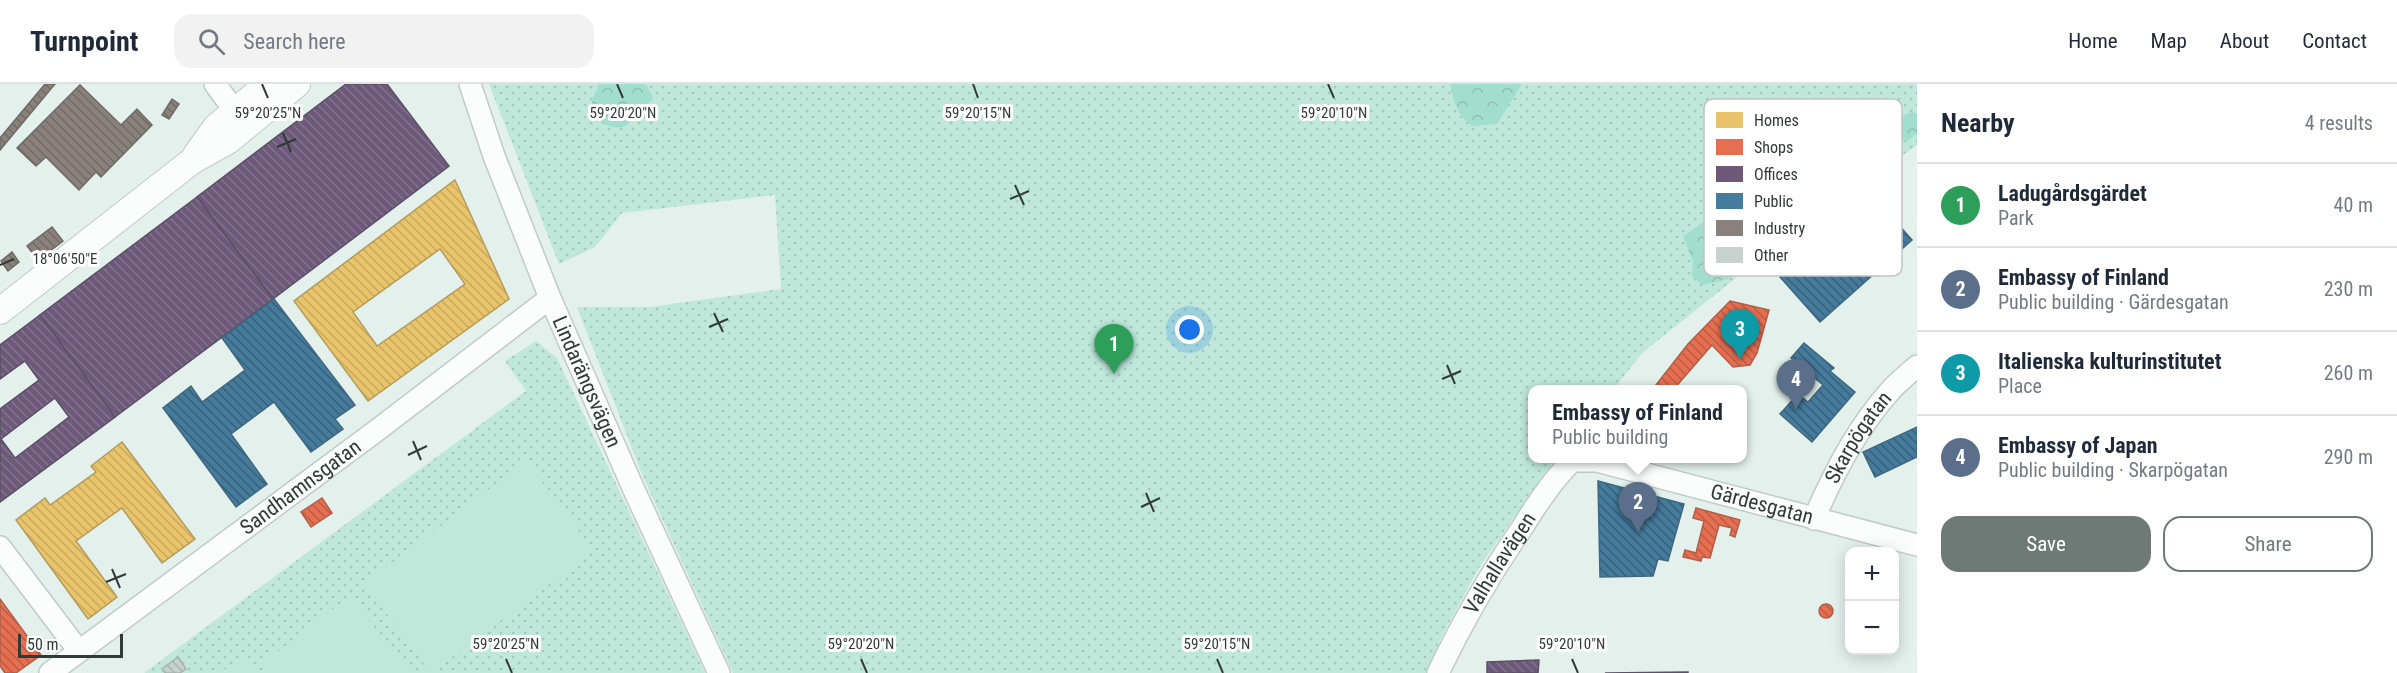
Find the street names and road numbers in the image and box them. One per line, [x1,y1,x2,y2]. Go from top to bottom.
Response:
street label: Lindarängsvägen [547,312,626,451]
street label: Skarpögatan [1820,386,1896,487]
street label: Sandhamnsgatan [235,434,366,540]
street label: Gärdesgatan [1708,479,1816,529]
street label: Valhallavägen [1459,508,1541,618]

